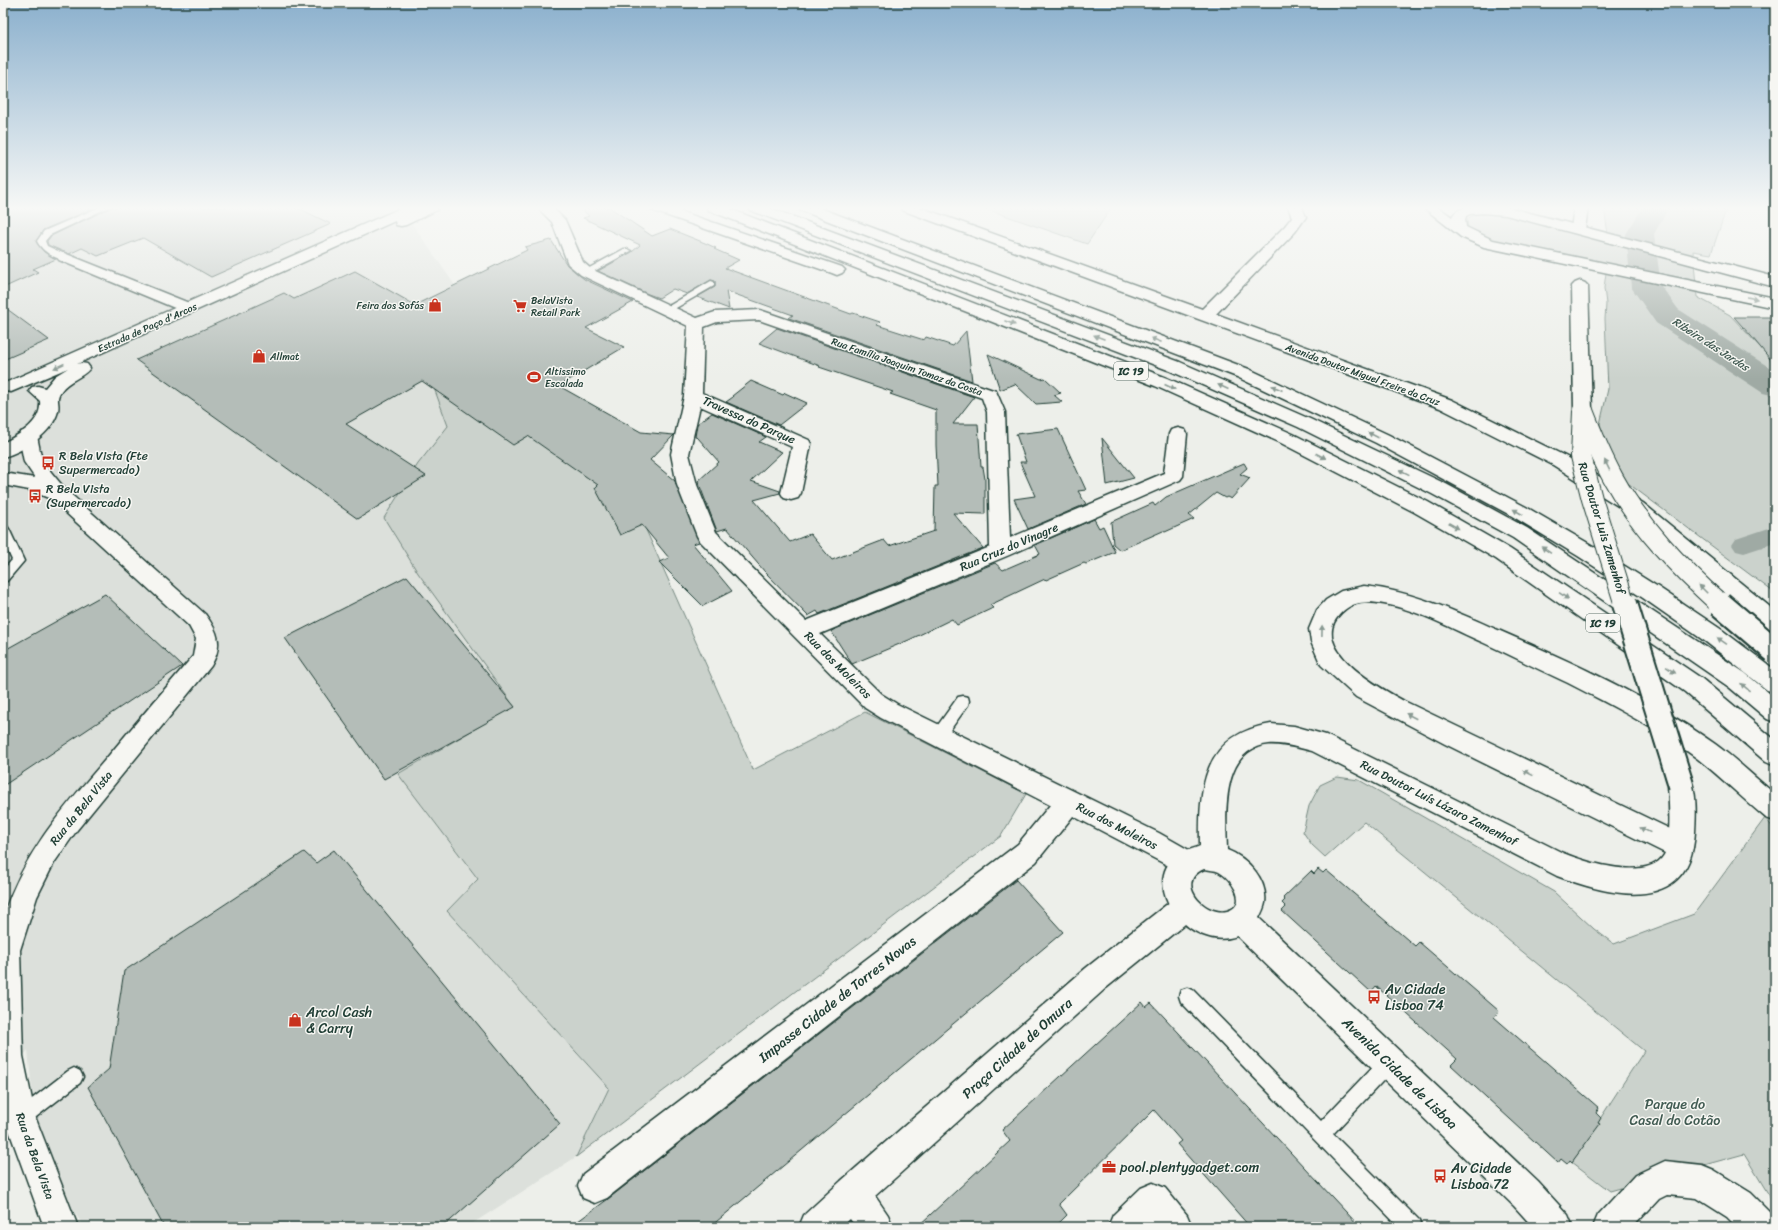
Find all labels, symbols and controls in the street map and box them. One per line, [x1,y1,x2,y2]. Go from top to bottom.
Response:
place label: BelaVista Retail Park [531,292,581,322]
one-way arrow [1746,296,1758,302]
place label: Feira dos Sofás [356,297,424,315]
shop icon: Feira dos Sofás [427,297,443,313]
street label: Estrada de Paço d'Arcos [95,298,200,358]
supermarket icon: BelaVista Retail Park [512,298,528,314]
water label: Ribeira das Jardas [1669,312,1754,377]
one-way arrow [1005,321,1017,327]
street label: Rua Família Joaquim Tomaz da Costa [829,333,986,402]
one-way arrow [1092,333,1104,339]
one-way arrow [1150,336,1162,342]
street label: Avenida Doutor Miguel Freire da Cruz [1282,338,1443,411]
shop icon: Allmat [251,348,267,364]
place label: Allmat [269,348,300,366]
road number: IC 19 [1114,362,1148,380]
one-way arrow [53,363,65,370]
place label: Altissimo Escalada [544,363,586,393]
sports icon: Altissimo Escalada [526,369,542,385]
one-way arrow [1164,383,1176,390]
one-way arrow [1216,384,1228,390]
one-way arrow [1272,385,1283,391]
street label: Travessa do Parque [699,390,799,450]
one-way arrow [1367,432,1379,438]
place label: R Bela Vista (Fte Supermercado) [59,445,148,481]
one-way arrow [1315,453,1326,459]
bus stop icon: R Bela Vista (Fte Supermercado) [40,455,56,471]
street label: Rua Doutor Luis Zamenhof [1572,459,1633,598]
one-way arrow [1604,459,1611,470]
one-way arrow [1398,469,1410,475]
place label: R Bela Vista (Supermercado) [46,478,131,514]
bus stop icon: R Bela Vista (Supermercado) [27,488,43,504]
one-way arrow [1512,508,1524,515]
street label: Rua Cruz do Vinagre [956,516,1062,578]
one-way arrow [1449,523,1460,530]
one-way arrow [1541,546,1551,554]
one-way arrow [1698,584,1708,594]
one-way arrow [1559,592,1569,600]
road number: IC 19 [1586,614,1620,632]
one-way arrow [1319,624,1325,637]
street label: Rua dos Moleiros [799,626,878,705]
one-way arrow [1716,638,1728,645]
one-way arrow [1666,666,1677,674]
one-way arrow [1740,683,1751,692]
one-way arrow [1405,713,1417,719]
street label: Rua Doutor Luís Lázaro Zamenhof [1356,754,1523,853]
street label: Rua da Bela Vista [44,766,118,850]
one-way arrow [1522,770,1533,777]
street label: Rua dos Moleiros [1072,796,1162,856]
one-way arrow [1639,827,1650,833]
street label: Impasse Cidade de Torres Novas [752,929,922,1070]
place label: Av Cidade Lisboa 74 [1384,977,1446,1018]
bus stop icon: Av Cidade Lisboa 74 [1366,989,1382,1005]
street label: Praça Cidade de Omura [956,991,1079,1105]
place label: Arcol Cash & Carry [305,1000,372,1041]
street label: Avenida Cidade de Lisboa [1335,1010,1464,1136]
shop icon: Arcol Cash & Carry [287,1012,303,1028]
park label: Parque do Casal do Cotão [1630,1092,1720,1133]
street label: Rua da Bela Vista [9,1109,61,1203]
place label: pool.plentygadget.com [1119,1155,1259,1180]
place label: Av Cidade Lisboa 72 [1450,1156,1512,1197]
office icon: pool.plentygadget.com [1101,1159,1117,1175]
bus stop icon: Av Cidade Lisboa 72 [1432,1168,1448,1184]

